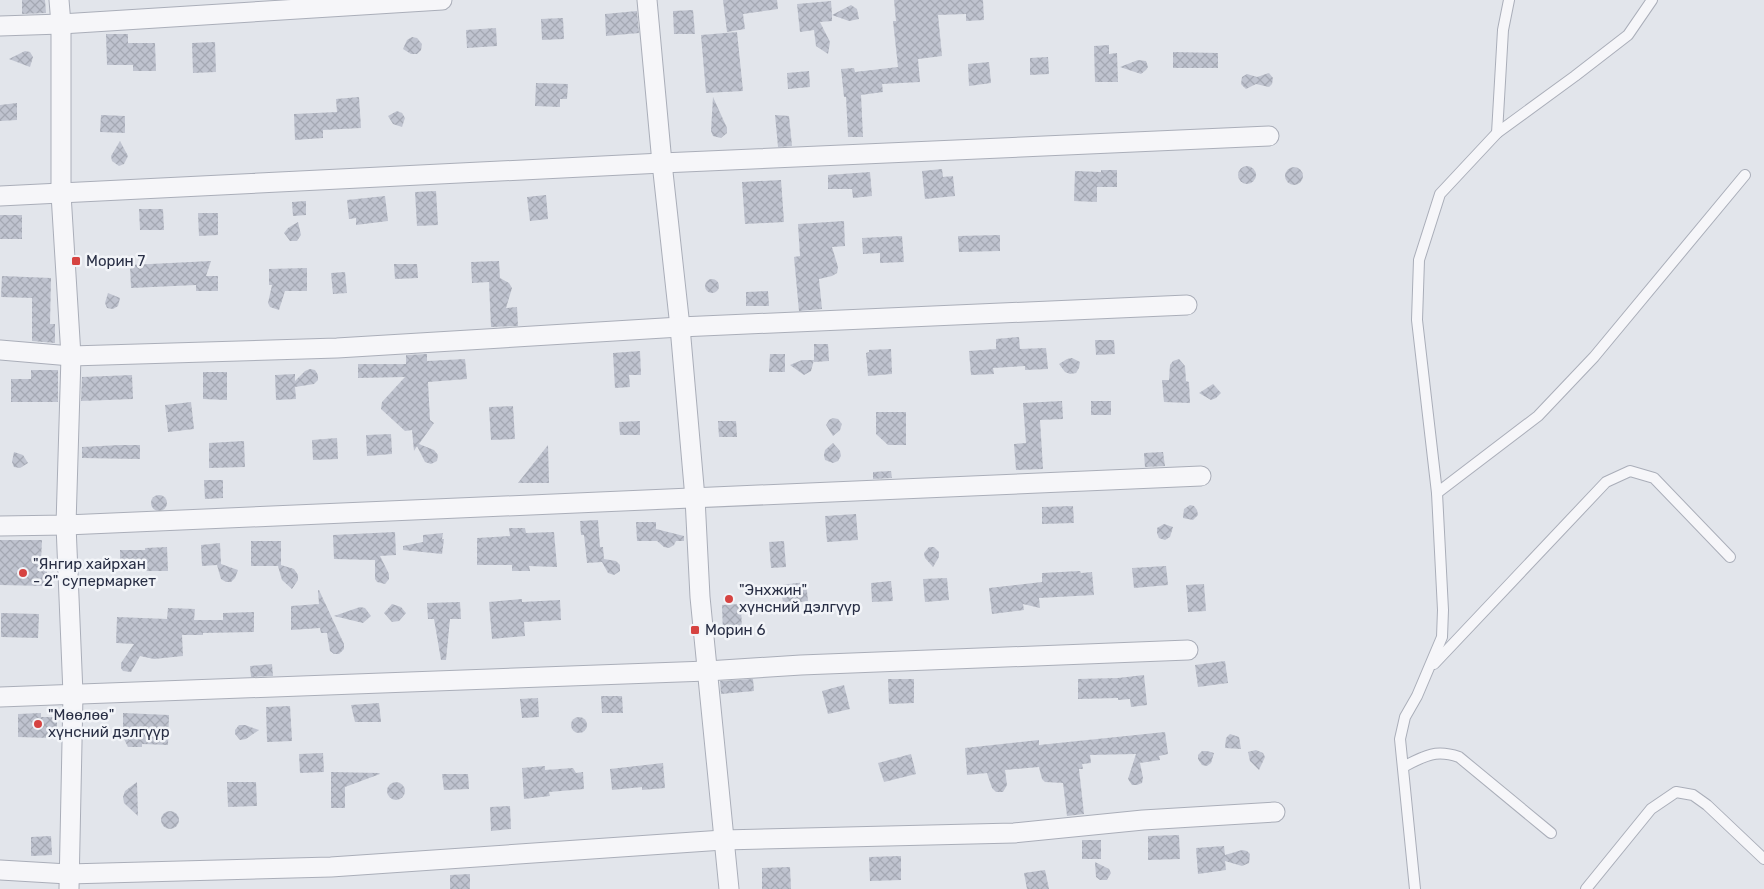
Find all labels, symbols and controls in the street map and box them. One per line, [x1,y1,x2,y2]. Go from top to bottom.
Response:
place label: Морин 7 [86,252,145,270]
marker: Морин 7 [70,255,82,267]
place label: "Янгир хайрхан - 2" супермаркет [33,555,156,590]
marker: "Янгир хайрхан - 2" супермаркет [17,567,29,579]
place label: "Энхжин" хүнсний дэлгүүр [739,581,861,616]
marker: "Энхжин" хүнсний дэлгүүр [723,593,735,605]
place label: Морин 6 [705,621,765,639]
marker: Морин 6 [689,624,701,636]
place label: "Мөөлөө" хүнсний дэлгүүр [48,706,170,741]
marker: "Мөөлөө" хүнсний дэлгүүр [32,718,44,730]

